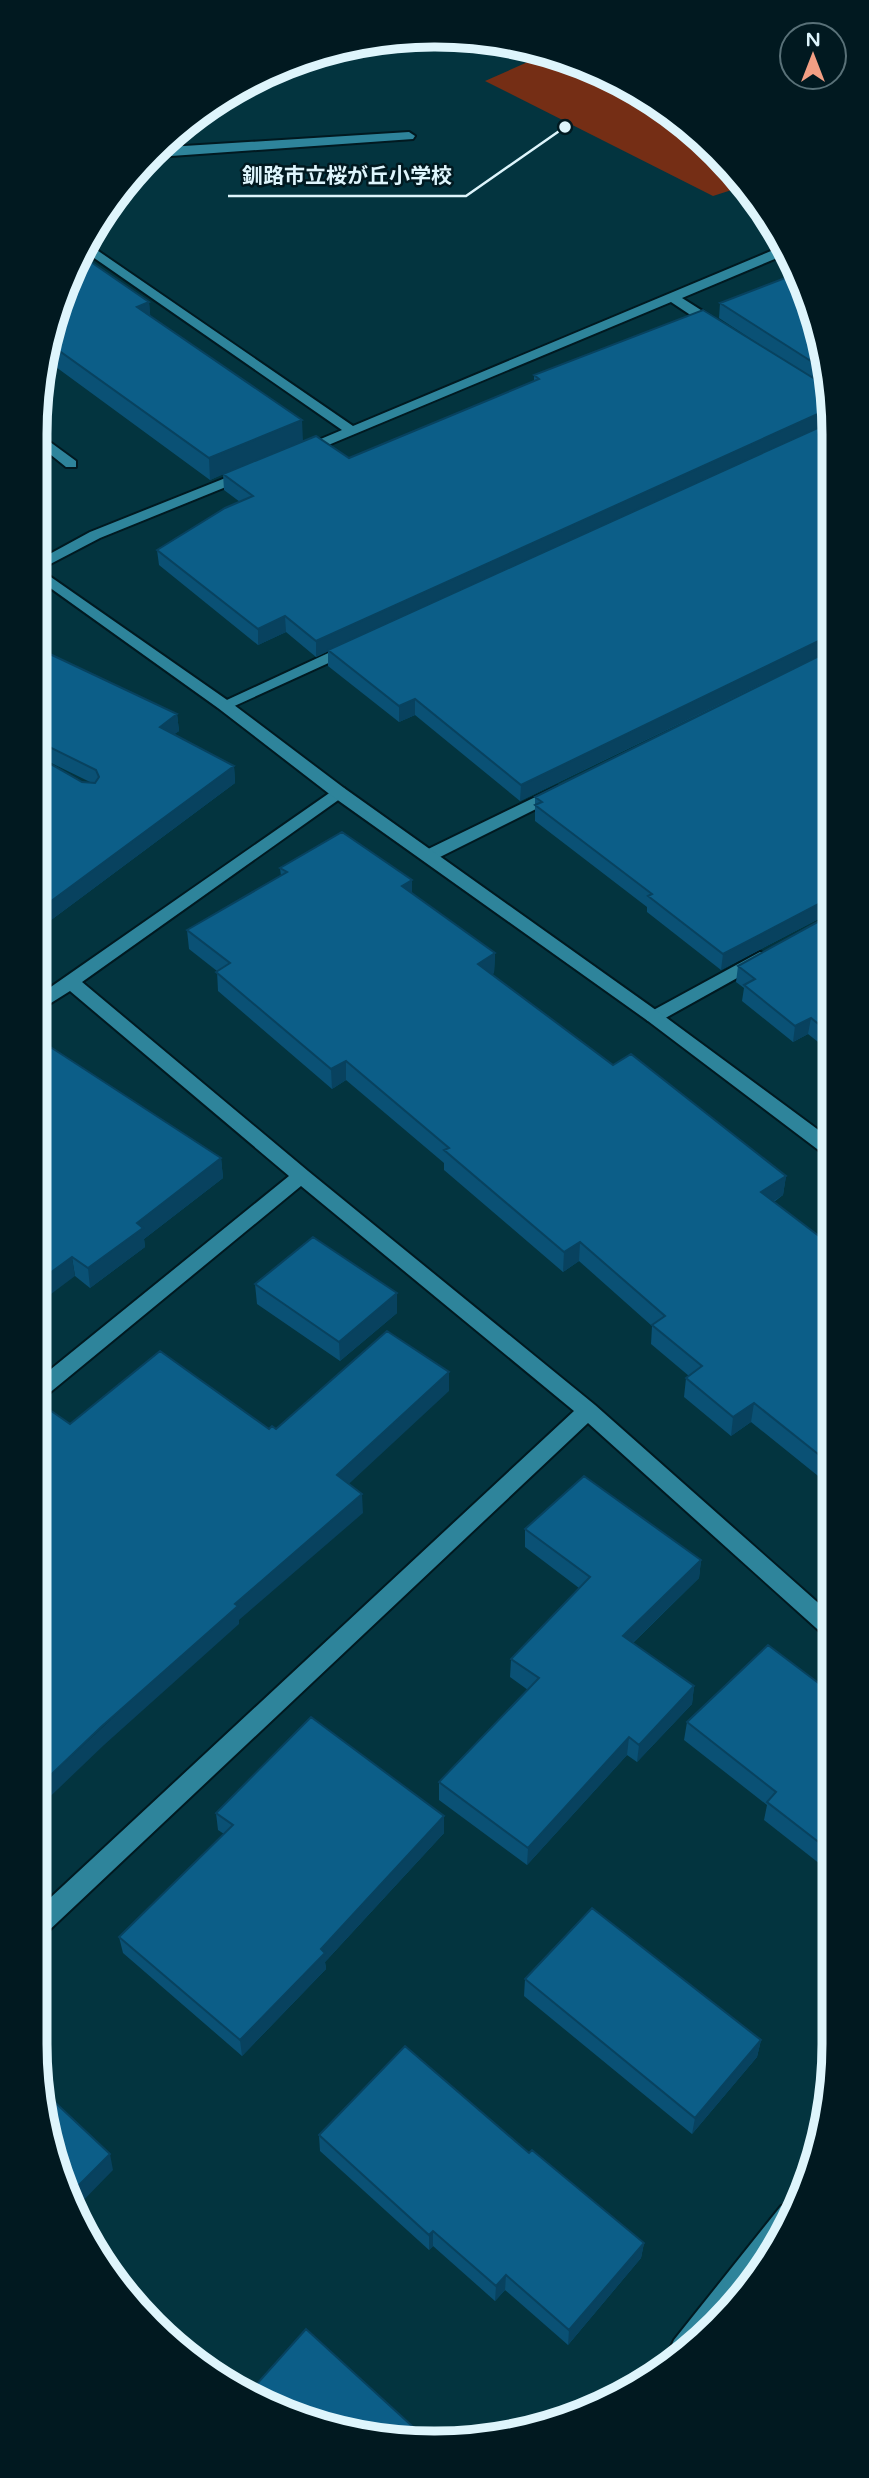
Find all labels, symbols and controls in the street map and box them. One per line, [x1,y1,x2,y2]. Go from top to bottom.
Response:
north arrow [778,21,848,91]
text: N [805,29,821,51]
callout: 釧路市立桜が丘小学校 [228,154,466,196]
text: 釧路市立桜が丘小学校 [242,164,452,189]

